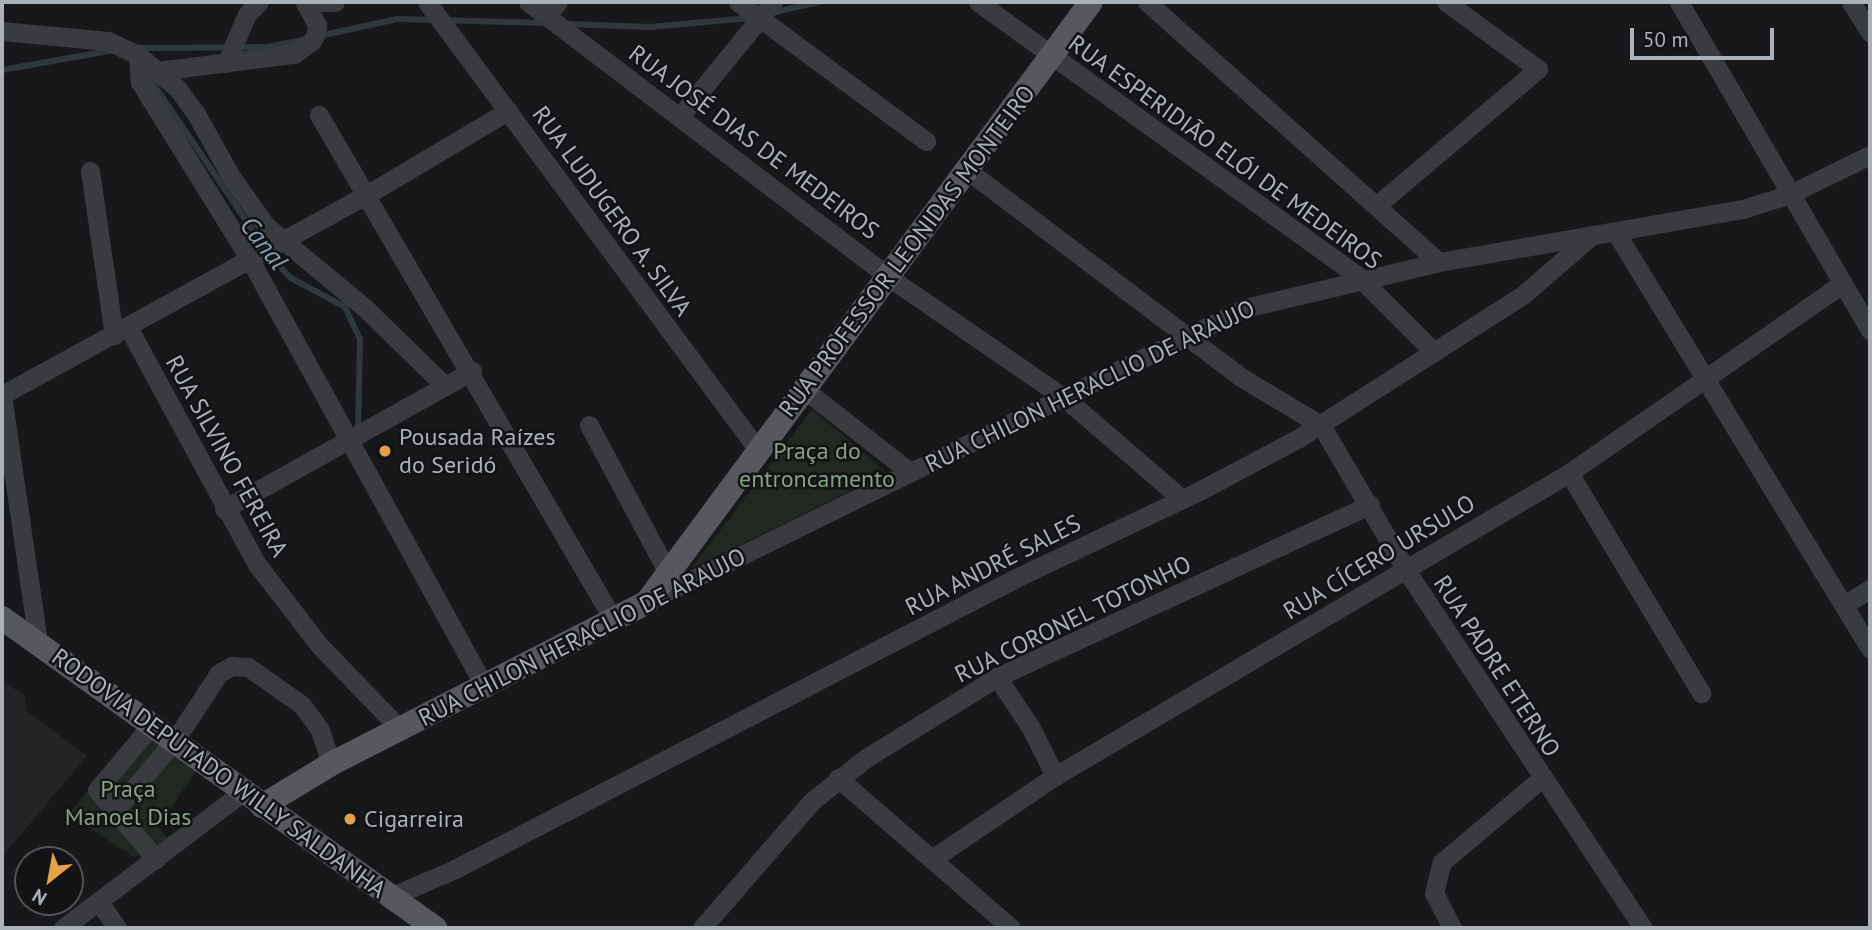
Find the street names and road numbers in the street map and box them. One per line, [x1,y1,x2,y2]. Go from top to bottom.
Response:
street label: RUA ESPERIDIÃO ELÓI DE MEDEIROS [1063,28,1387,276]
street label: RUA JOSÉ DIAS DE MEDEIROS [623,38,885,246]
street label: RUA PROFESSOR LEONIDAS MONTEIRO [772,79,1042,423]
street label: RUA LUDUGERO A. SILVA [525,99,699,323]
street label: RUA CHILON HERACLIO DE ARAUJO [920,293,1260,479]
street label: RUA SILVINO FEREIRA [159,350,295,562]
street label: RUA CÍCERO URSULO [1278,488,1480,626]
street label: RUA ANDRÉ SALES [900,508,1086,622]
street label: RUA CHILON HERACLIO DE ARAUJO [413,541,751,733]
street label: RUA CORONEL TOTONHO [949,549,1197,689]
street label: RUA PADRE ETERNO [1427,569,1567,763]
street label: RODOVIA DEPUTADO WILLY SALDANHA [46,642,392,904]

